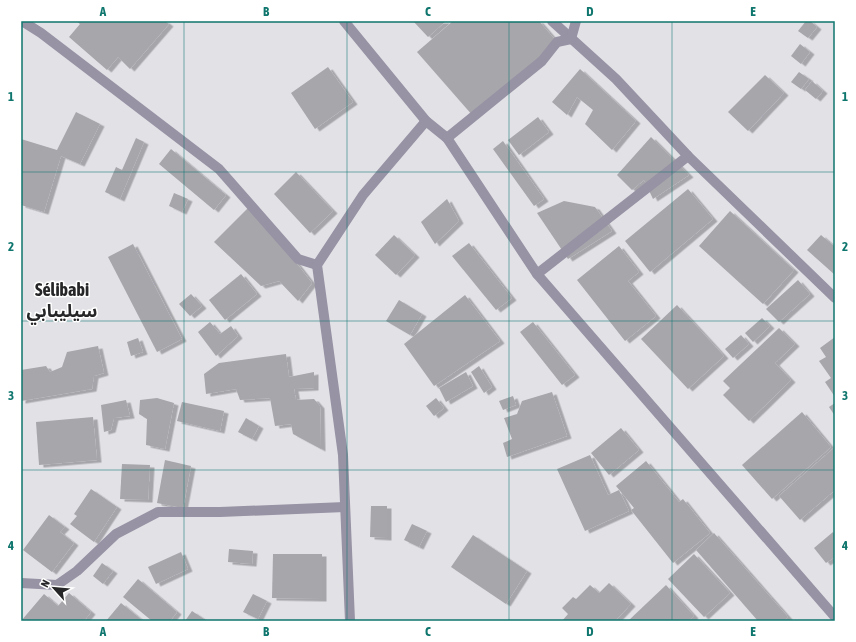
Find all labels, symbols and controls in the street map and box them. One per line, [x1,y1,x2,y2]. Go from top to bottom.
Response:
text: A [99,4,107,19]
text: B [263,4,270,19]
text: C [425,4,431,19]
text: D [586,4,594,19]
text: E [750,4,756,19]
text: 1 [8,89,14,104]
text: 1 [842,89,848,104]
text: 2 [8,239,14,254]
text: 2 [842,239,848,254]
district label: Sélibabi سيليبابي [27,279,97,325]
text: 3 [8,388,14,403]
text: 3 [842,388,848,403]
text: 4 [7,538,14,553]
text: 4 [841,538,848,553]
north arrow [34,568,74,608]
text: N [38,578,52,589]
text: A [99,624,107,639]
text: B [263,624,270,639]
text: C [425,624,431,639]
text: D [586,624,594,639]
text: E [750,624,756,639]

